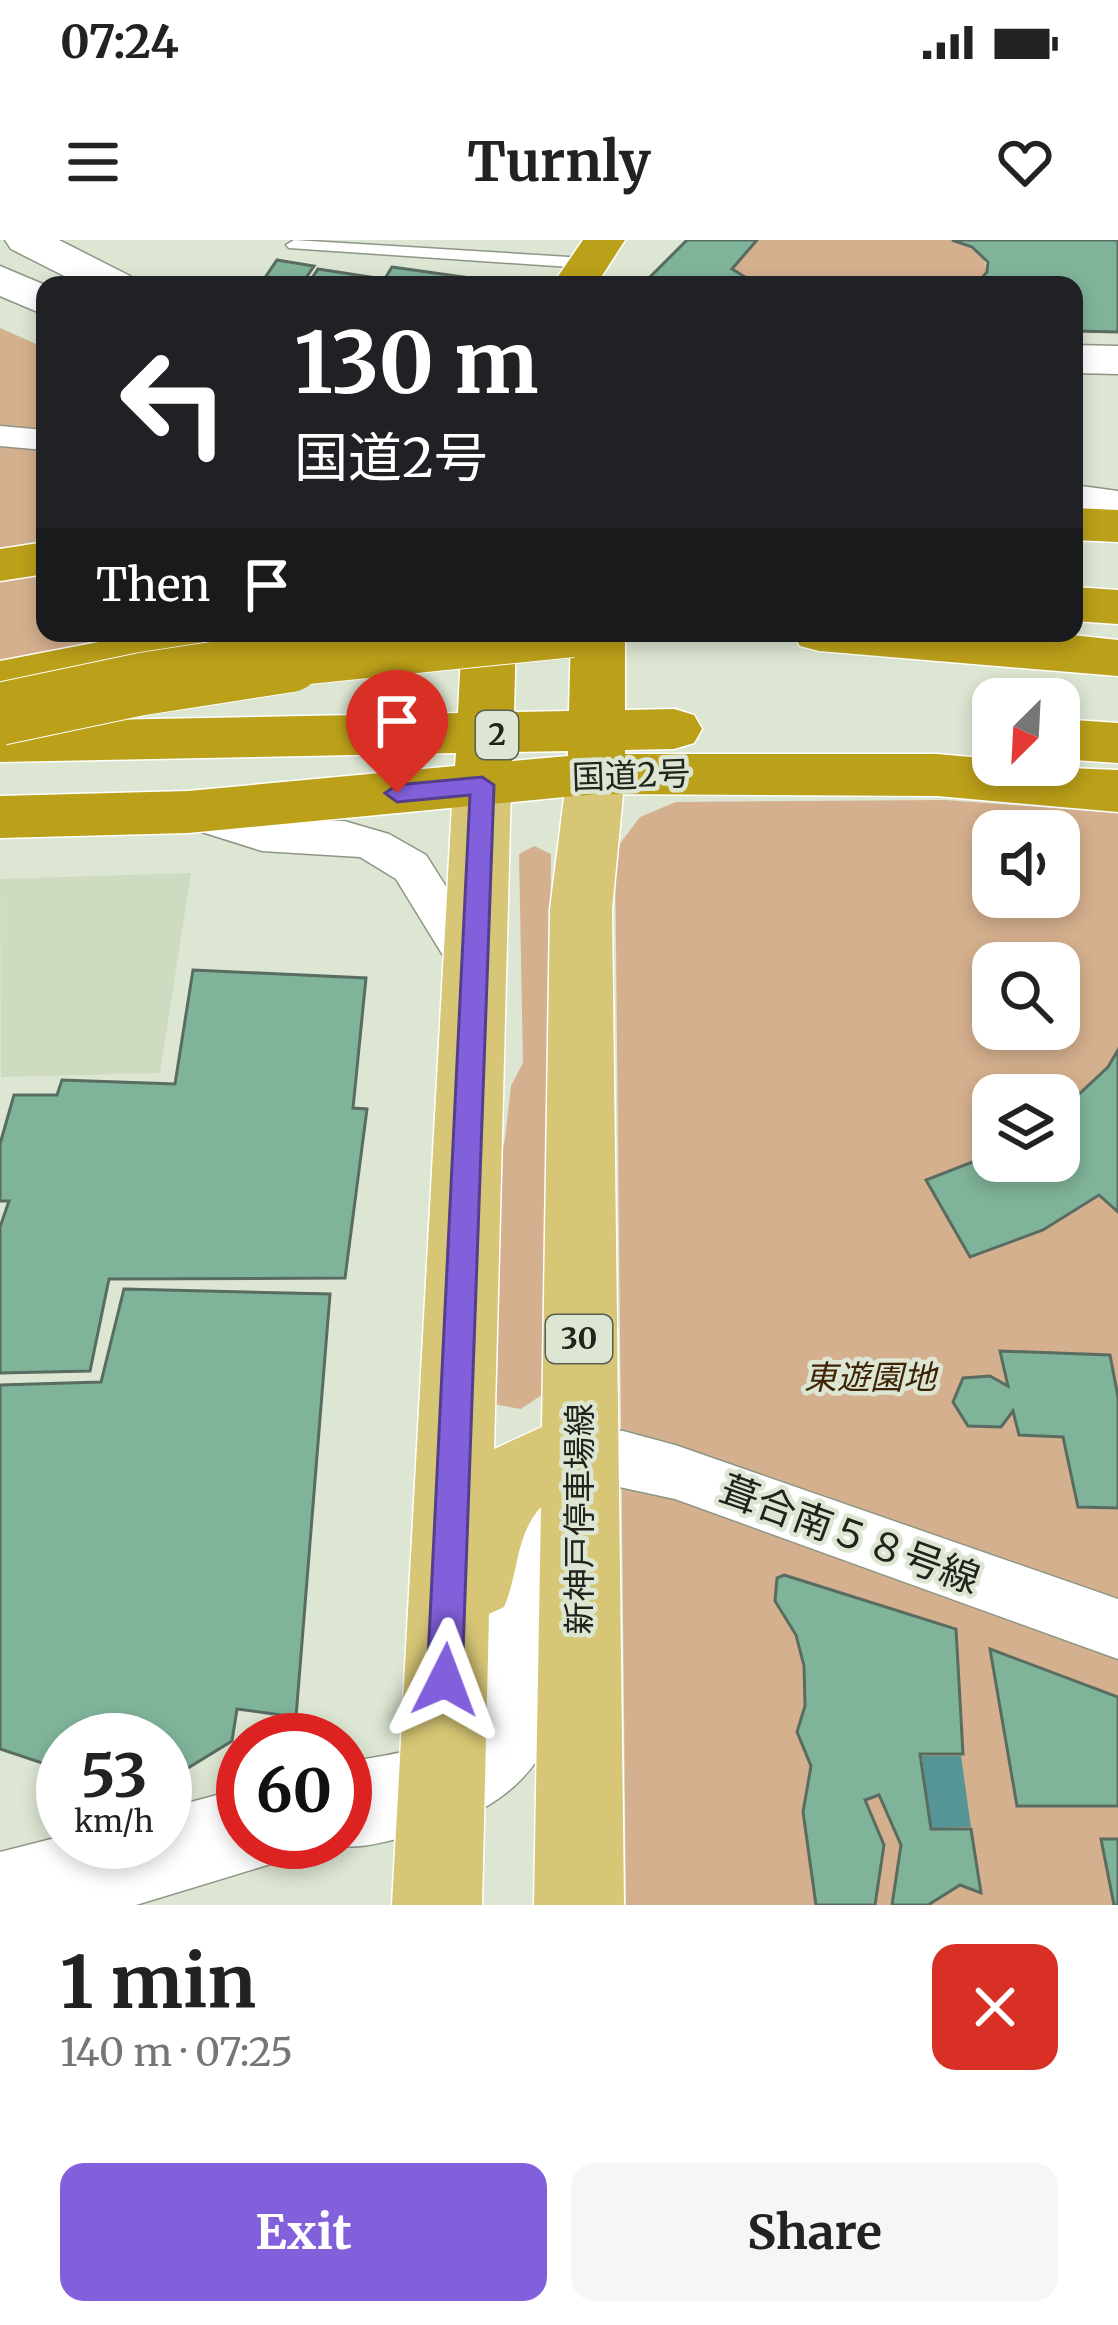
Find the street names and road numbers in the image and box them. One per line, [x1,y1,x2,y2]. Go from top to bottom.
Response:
road number: 2 [476,711,518,759]
street label: 国道2号 [571,753,691,798]
road number: 30 [546,1315,612,1363]
street label: 新神戸停車場線 [559,1404,600,1635]
street label: 葺合南５８号線 [713,1465,986,1604]

